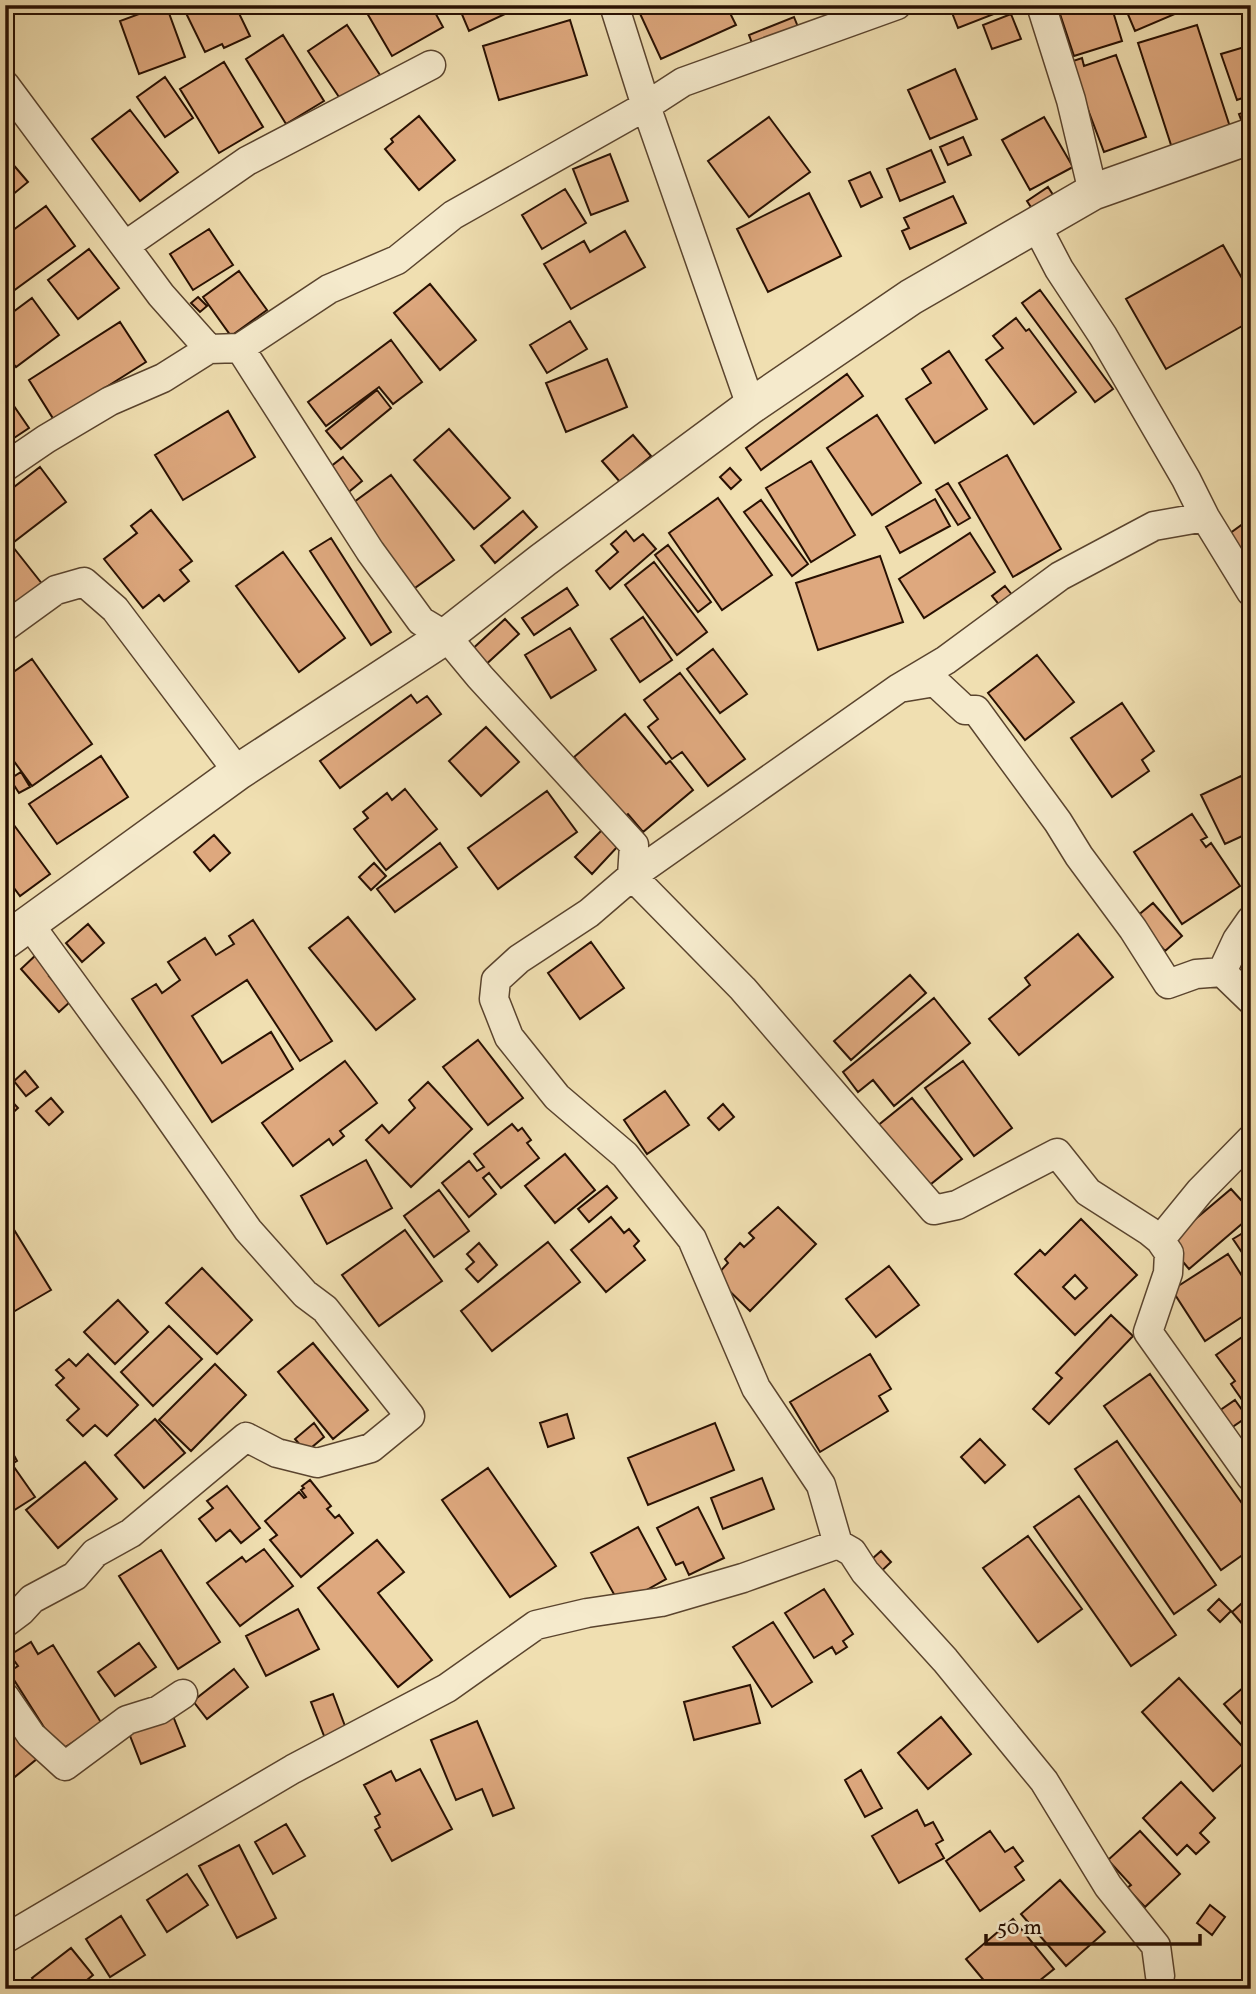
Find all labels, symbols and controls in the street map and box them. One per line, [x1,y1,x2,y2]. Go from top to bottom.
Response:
scale bar [986,1903,1200,1947]
text: 50 m [997,1914,1042,1943]

